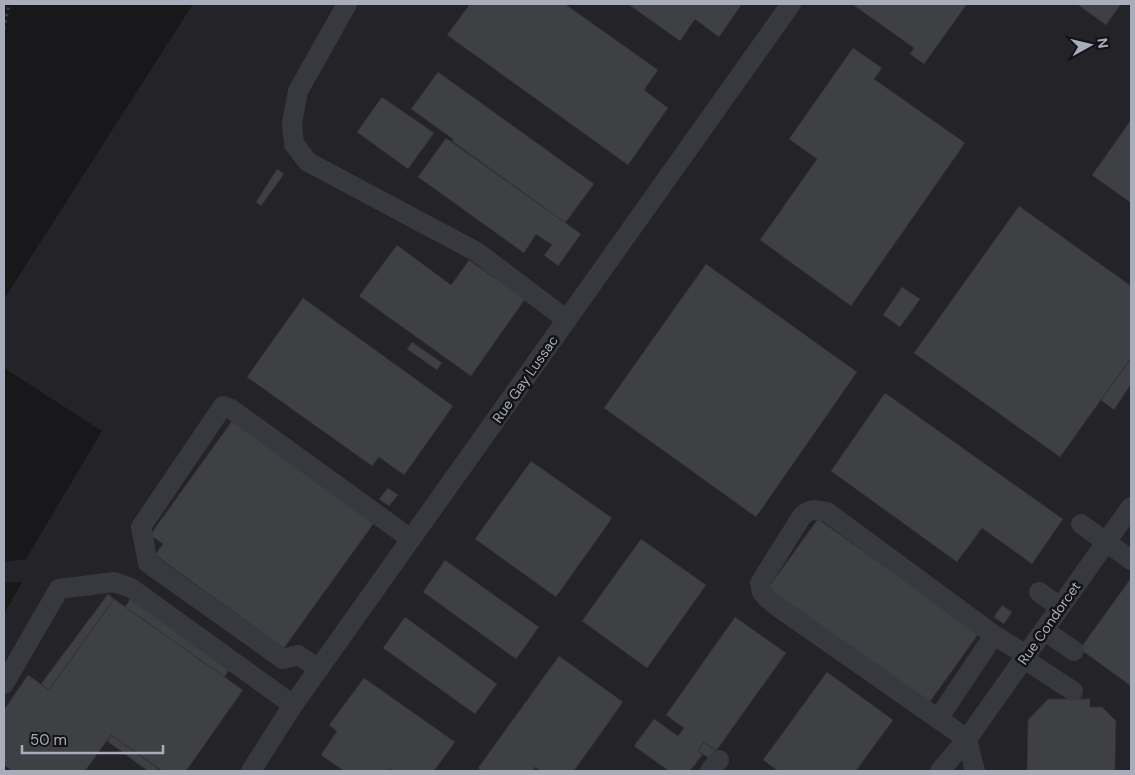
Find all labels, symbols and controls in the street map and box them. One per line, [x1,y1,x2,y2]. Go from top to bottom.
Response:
north arrow [1065,20,1115,70]
text: N [1093,37,1112,50]
street label: Rue Gay Lussac [488,332,562,426]
street label: Rue Condorcet [1014,578,1084,668]
scale bar [22,722,164,754]
text: 50 m [30,730,67,750]

